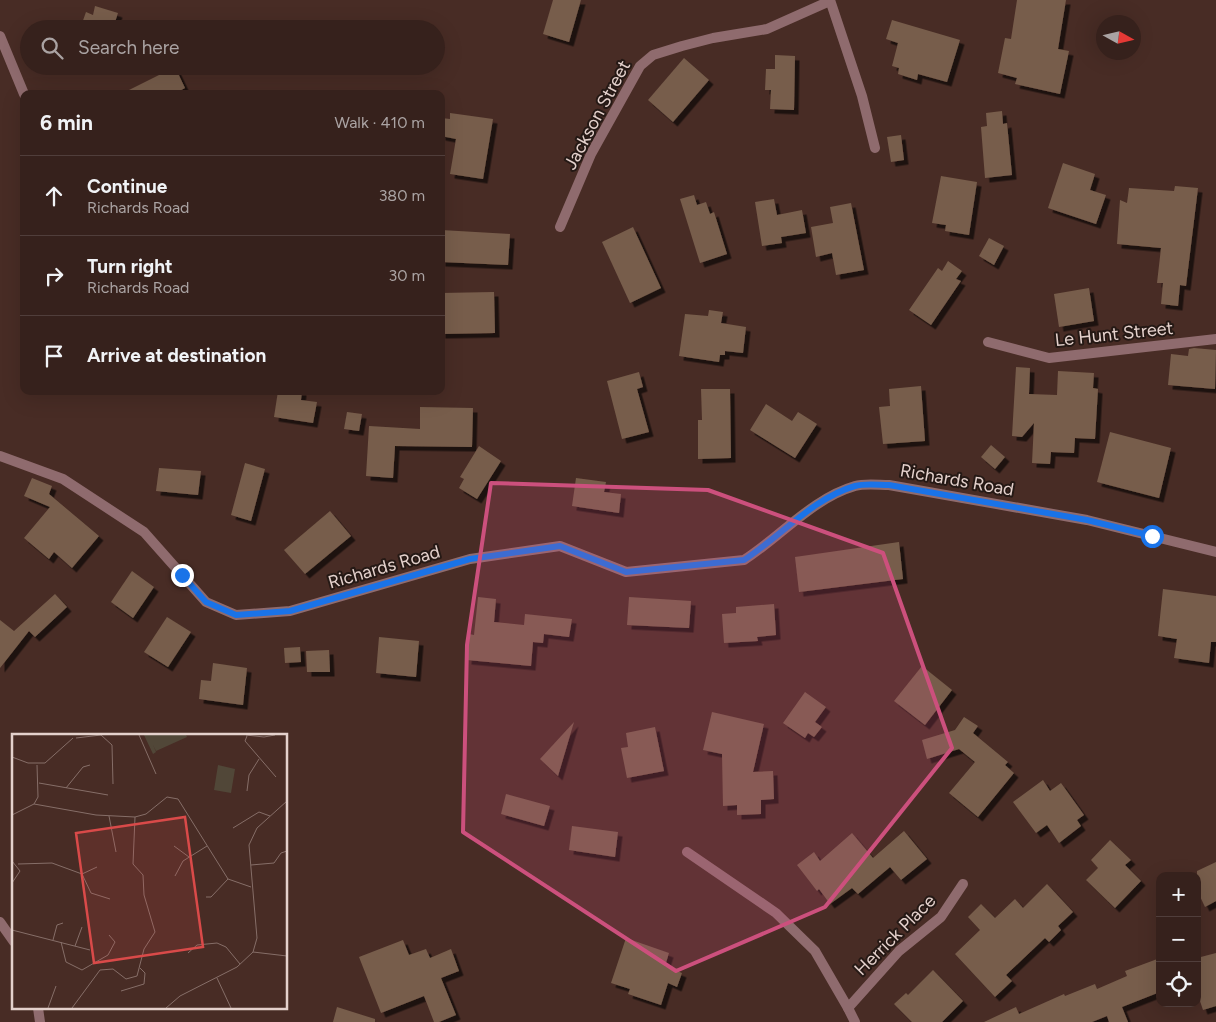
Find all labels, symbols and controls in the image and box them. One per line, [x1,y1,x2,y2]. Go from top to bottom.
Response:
north arrow [1096,15,1141,60]
search box [20,20,445,75]
icon: search [38,34,66,62]
text: Search here [78,36,180,59]
street label: Jackson Street [559,56,635,173]
text: 6 min [40,110,93,135]
text: Walk · 410 m [335,113,425,132]
text: Continue [87,175,167,198]
icon: ahead [40,182,68,210]
text: 380 m [379,186,425,205]
text: Richards Road [87,198,190,217]
text: Turn right [87,255,173,278]
icon: right [40,262,68,290]
text: 30 m [388,266,425,285]
text: Richards Road [87,278,190,297]
street label: Le Hunt Street [1054,317,1174,351]
icon: arrive [40,342,68,370]
text: Arrive at destination [87,344,266,367]
street label: Richards Road [898,459,1016,501]
route start [1141,525,1164,548]
street label: Richards Road [326,541,442,593]
route end [171,564,194,587]
inset map [12,734,288,1010]
map controls [1156,872,1201,1007]
button: + [1156,872,1201,917]
street label: Herrick Place [850,890,940,980]
button: − [1156,917,1201,962]
button: locate [1156,962,1201,1007]

